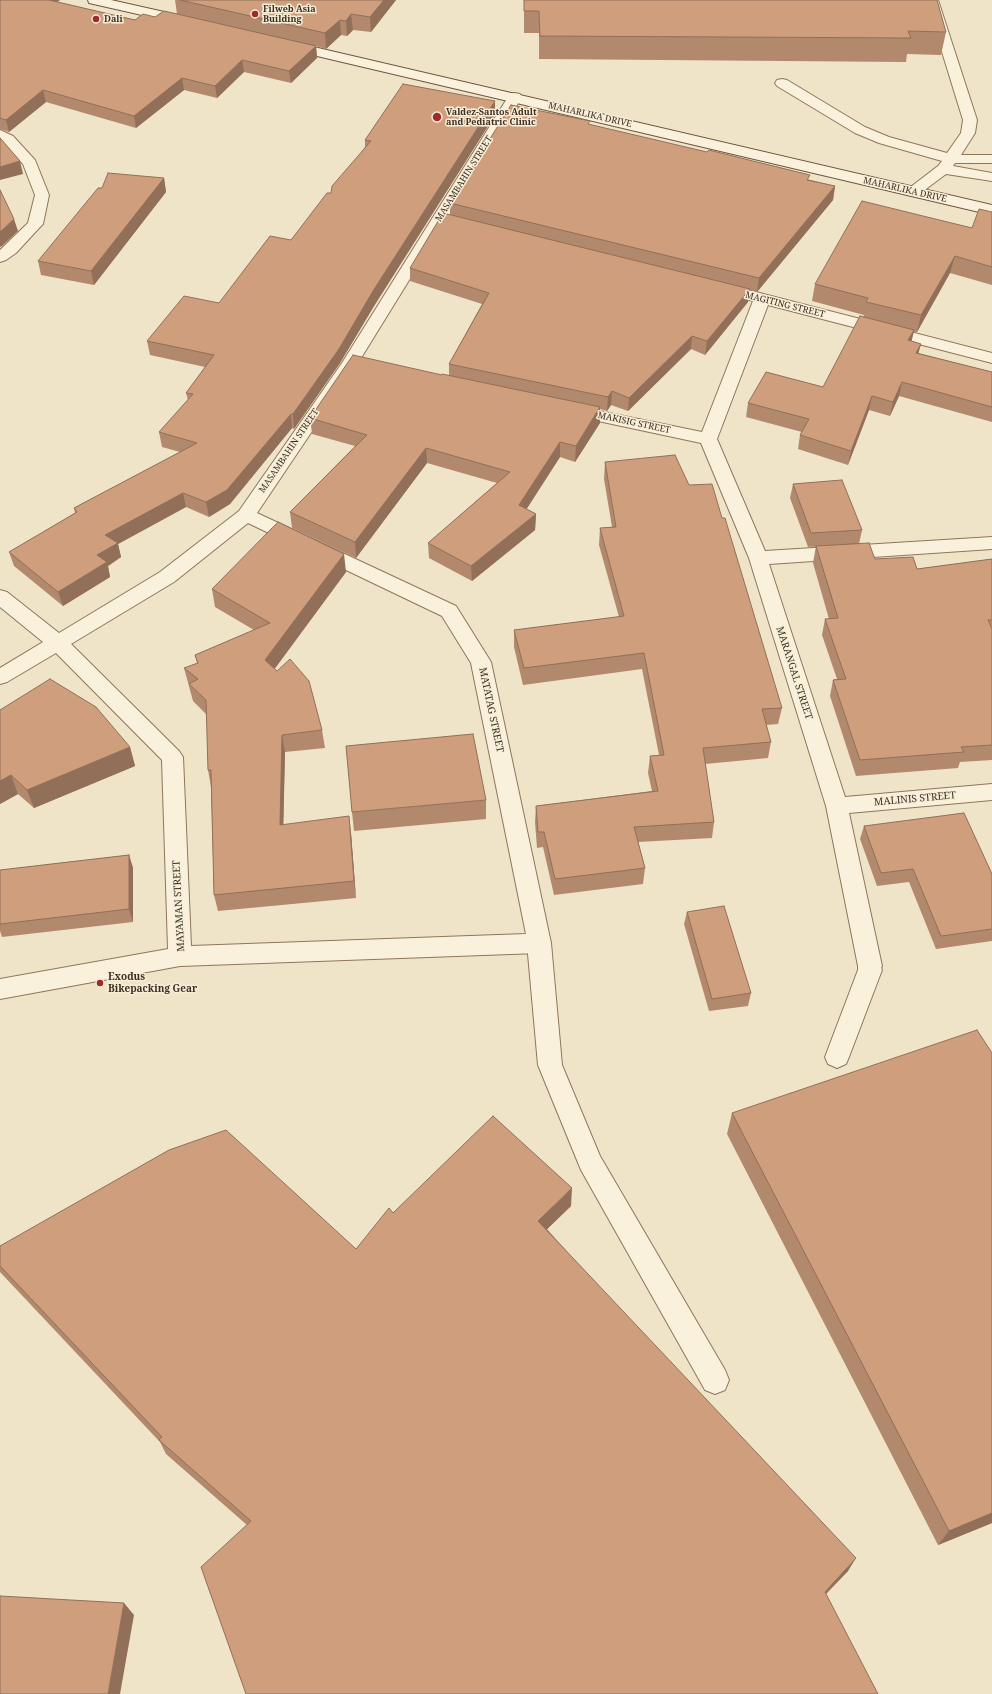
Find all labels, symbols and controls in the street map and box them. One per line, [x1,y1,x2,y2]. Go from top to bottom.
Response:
place label: Filweb Asia Building [263,4,316,25]
marker: Filweb Asia Building [250,9,260,19]
marker: Dali [91,14,101,24]
place label: Dali [104,14,123,24]
street label: MAHARLIKA DRIVE [547,100,633,130]
place label: Valdez-Santos Adult and Pediatric Clinic [446,107,537,128]
marker: Valdez-Santos Adult and Pediatric Clinic [431,111,443,123]
street label: MASAMBAHIN STREET [433,134,495,224]
street label: MAHARLIKA DRIVE [862,175,948,205]
street label: MAGITING STREET [744,290,826,320]
street label: MASAMBAHIN STREET [257,407,321,495]
street label: MAKISIG STREET [597,410,671,436]
street label: MARANGAL STREET [773,625,815,721]
street label: MATATAG STREET [476,666,506,754]
street label: MALINIS STREET [874,789,956,809]
street label: MAYAMAN STREET [171,860,187,952]
place label: Exodus Bikepacking Gear [108,971,197,994]
marker: Exodus Bikepacking Gear [95,978,105,988]

